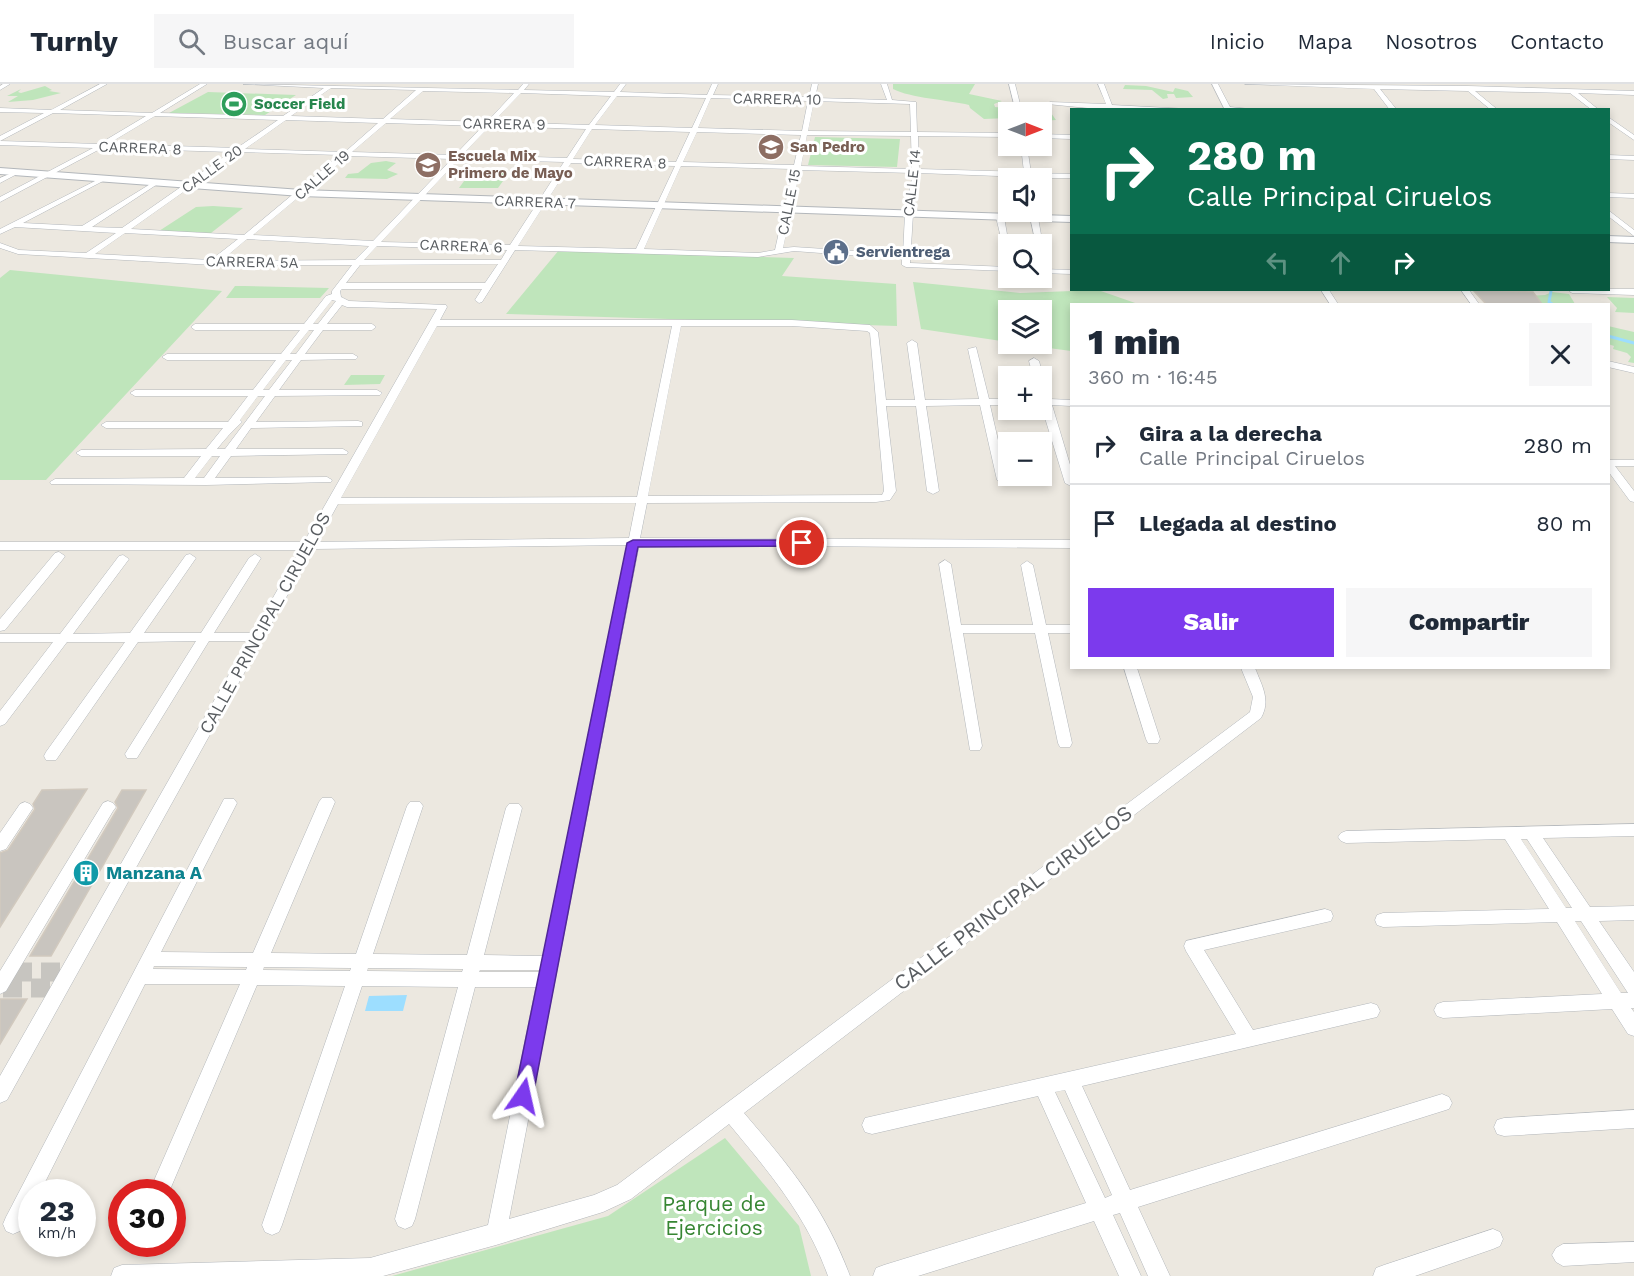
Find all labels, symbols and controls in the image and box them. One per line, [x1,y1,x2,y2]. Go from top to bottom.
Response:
search box [154,14,574,68]
text: Turnly [30,25,118,58]
icon: search [175,25,208,58]
text: Buscar aquí [223,29,349,54]
text: Inicio [1210,29,1265,54]
text: Mapa [1298,29,1352,54]
text: Nosotros [1385,29,1477,54]
text: Contacto [1510,29,1604,54]
sports icon: Soccer Field [219,89,249,119]
street label: CARRERA 10 [732,89,822,109]
place label: Soccer Field [254,95,345,113]
north arrow [998,102,1052,156]
map controls [998,102,1052,486]
street label: CARRERA 9 [462,114,546,134]
text: 280 m [1187,131,1317,180]
school or university icon: San Pedro [756,132,786,162]
icon: right [1088,132,1166,210]
street label: CARRERA 8 [98,138,182,158]
place label: San Pedro [790,138,865,156]
street label: CALLE 20 [178,141,246,197]
street label: CALLE 19 [291,146,353,204]
place label: Escuela Mix Primero de Mayo [448,147,573,182]
street label: CALLE 14 [900,148,924,218]
school or university icon: Escuela Mix Primero de Mayo [413,150,443,180]
street label: CARRERA 8 [583,152,667,172]
street label: CALLE 15 [774,167,804,237]
button: sound [998,168,1052,222]
text: Calle Principal Ciruelos [1187,181,1492,213]
street label: CARRERA 7 [494,192,576,212]
button: search [998,234,1052,288]
street label: CARRERA 6 [419,236,503,256]
public building icon: Servientrega [821,237,851,267]
place label: Servientrega [856,243,951,261]
icon: left [1261,246,1294,279]
icon: ahead [1324,246,1357,279]
icon: right [1387,246,1420,279]
street label: CARRERA 5A [205,252,299,272]
button: layers [998,300,1052,354]
text: 1 min [1088,321,1181,363]
button: close [1529,323,1592,386]
text: 360 m · 16:45 [1088,365,1218,389]
button: + [998,366,1052,420]
text: Gira a la derecha [1139,421,1322,446]
icon: right [1088,429,1121,462]
button: − [998,432,1052,486]
text: 280 m [1523,433,1592,458]
text: Calle Principal Ciruelos [1139,446,1365,470]
icon: arrive [1088,507,1121,540]
street label: CALLE PRINCIPAL CIRUELOS [195,508,334,737]
text: Llegada al destino [1139,511,1337,536]
text: 80 m [1536,511,1592,536]
pin [776,517,827,568]
icon: arrive [785,526,818,559]
button: Salir [1088,588,1334,657]
button: Compartir [1346,588,1592,657]
street label: CALLE PRINCIPAL CIRUELOS [889,800,1137,995]
building icon: Manzana A [71,858,101,888]
place label: Manzana A [106,862,203,883]
position arrow [491,1064,555,1128]
speed limit sign: 30 [108,1179,186,1257]
park label: Parque de Ejercicios [662,1191,766,1240]
text: 23 [39,1193,75,1228]
text: km/h [38,1224,76,1242]

